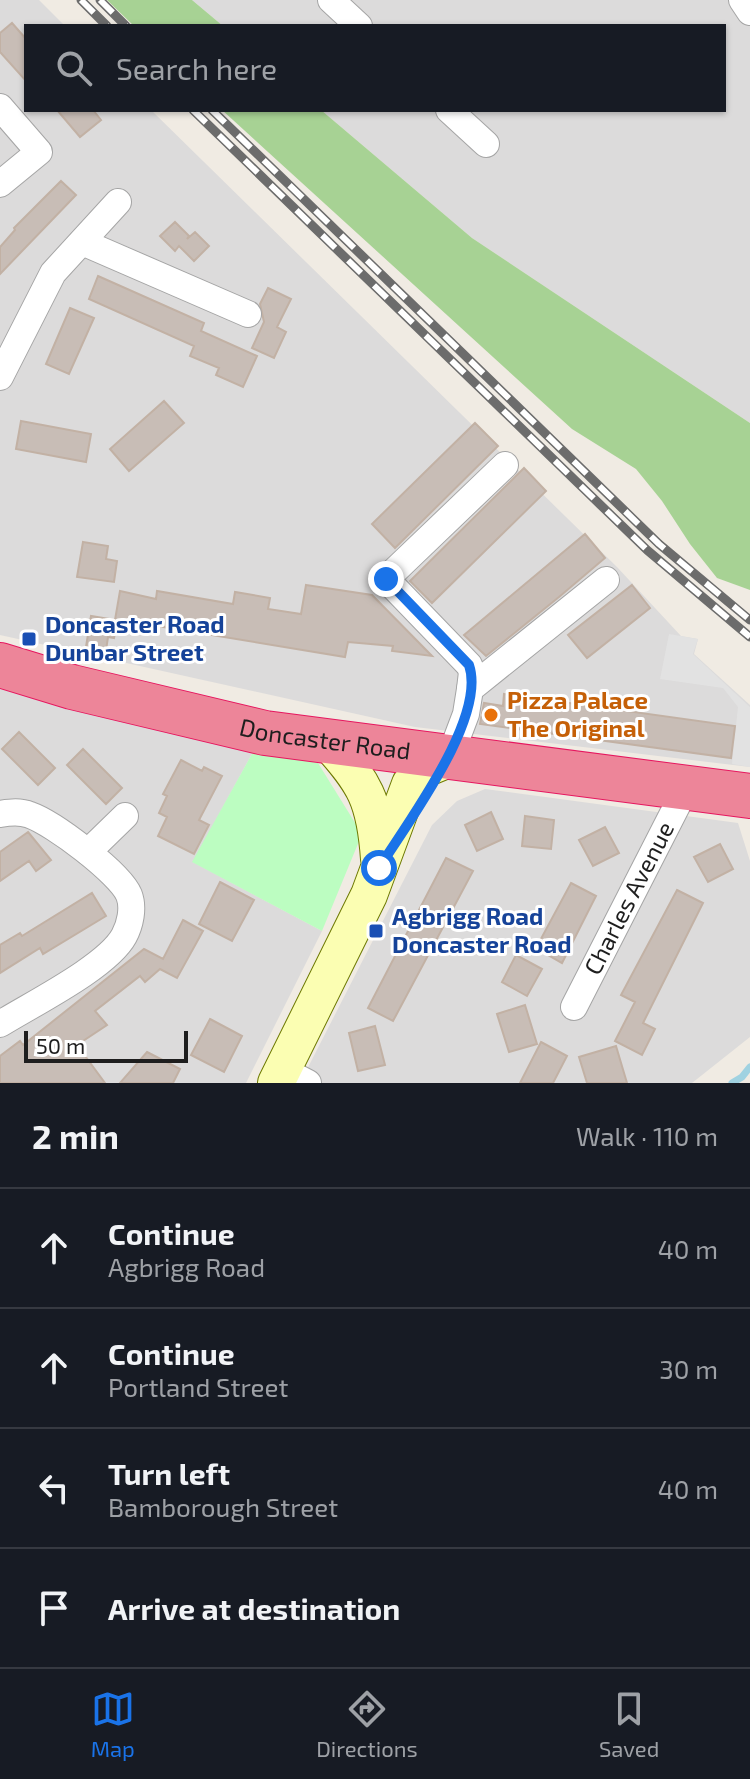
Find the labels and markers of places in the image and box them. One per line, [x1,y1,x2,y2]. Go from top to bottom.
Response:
place label: Doncaster Road Dunbar Street [45,609,225,666]
marker: Doncaster Road Dunbar Street [20,630,38,648]
place label: Pizza Palace The Original [507,685,648,742]
marker: Pizza Palace The Original [482,706,500,724]
place label: Agbrigg Road Doncaster Road [392,901,572,958]
marker: Agbrigg Road Doncaster Road [367,922,385,940]

